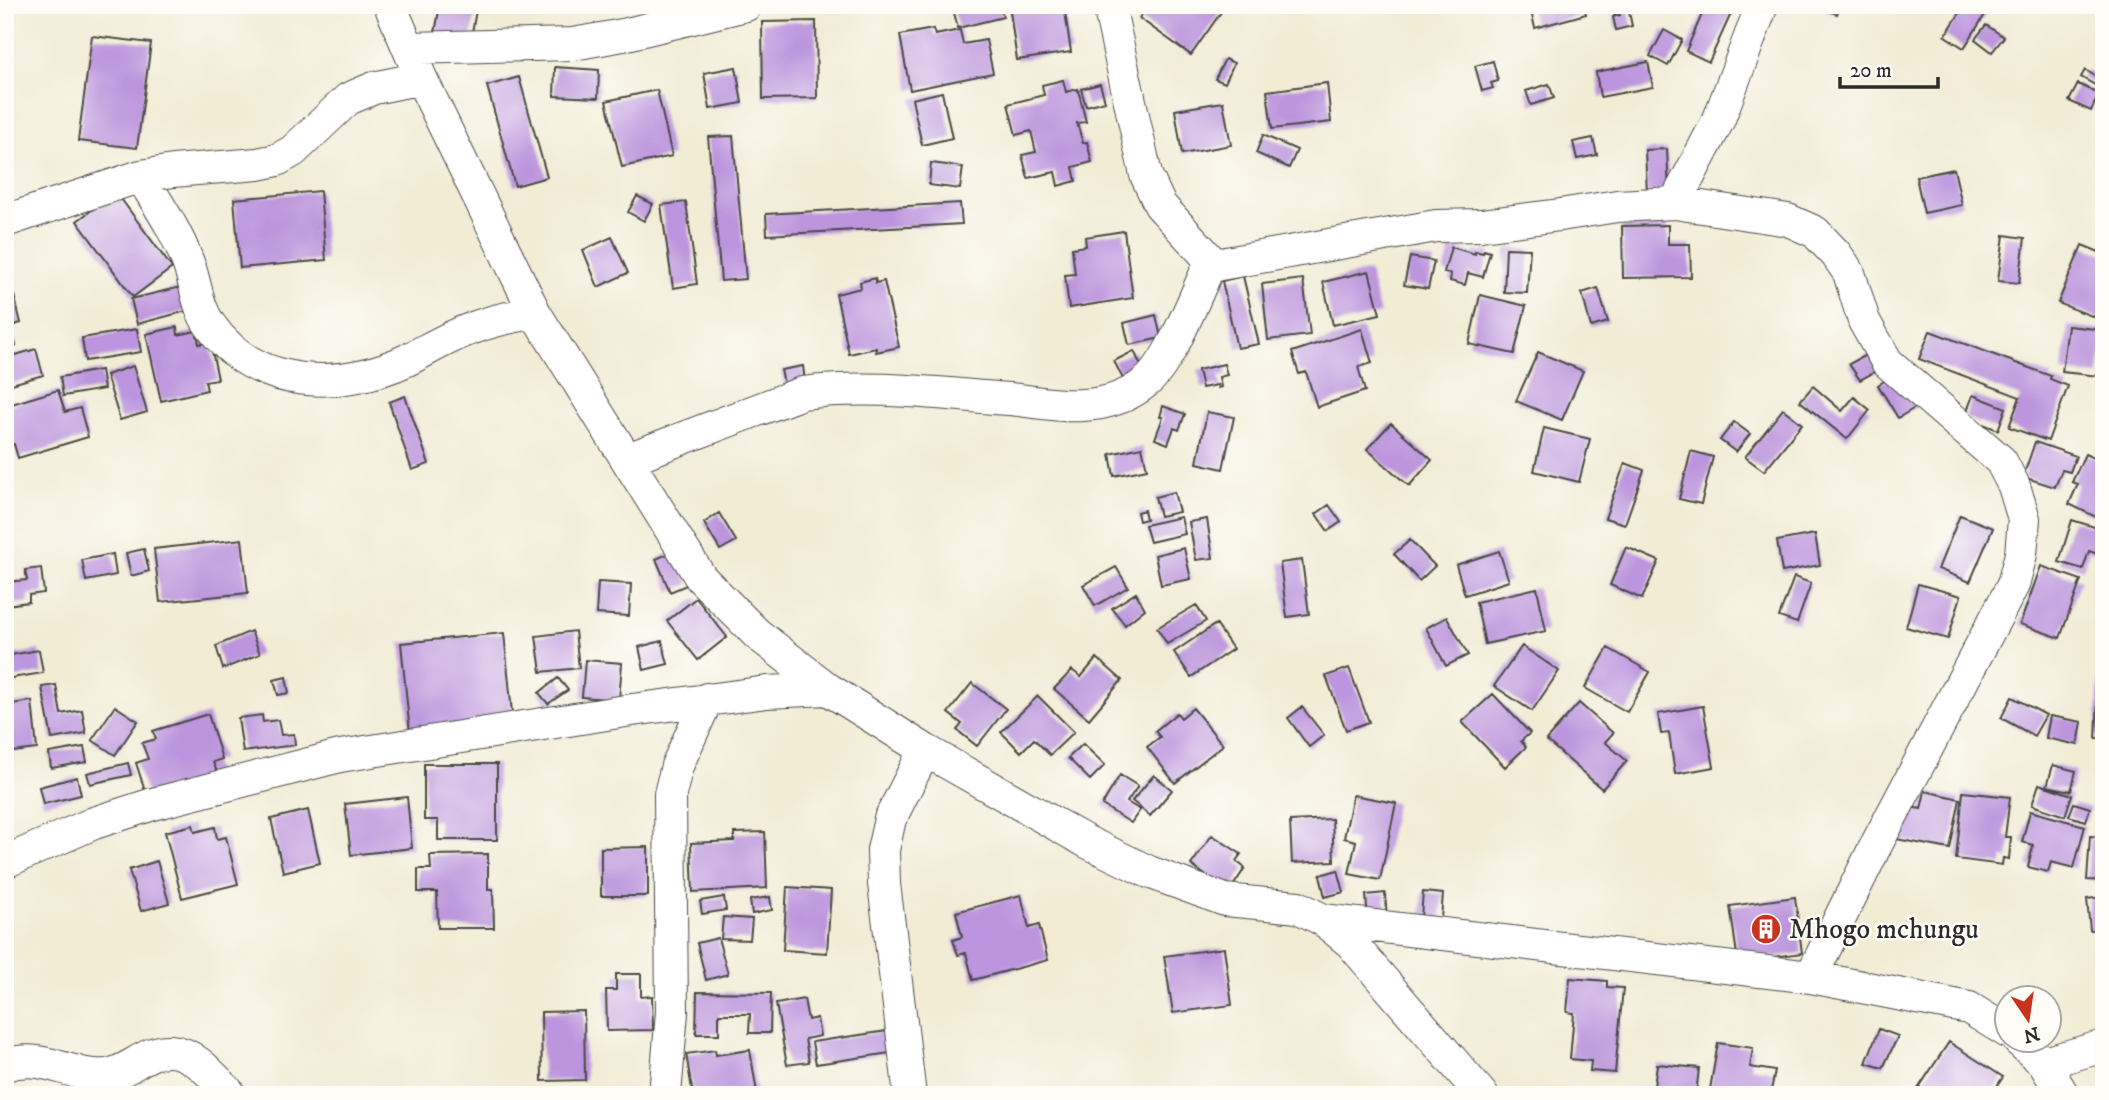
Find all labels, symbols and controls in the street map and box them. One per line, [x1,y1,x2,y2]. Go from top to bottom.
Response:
scale bar [1840,46,1938,90]
text: 20 m [1850,58,1892,84]
building icon: Mhogo mchungu [1749,912,1783,946]
place label: Mhogo mchungu [1789,912,1979,947]
north arrow [1994,984,2064,1054]
text: N [2021,1021,2042,1047]

